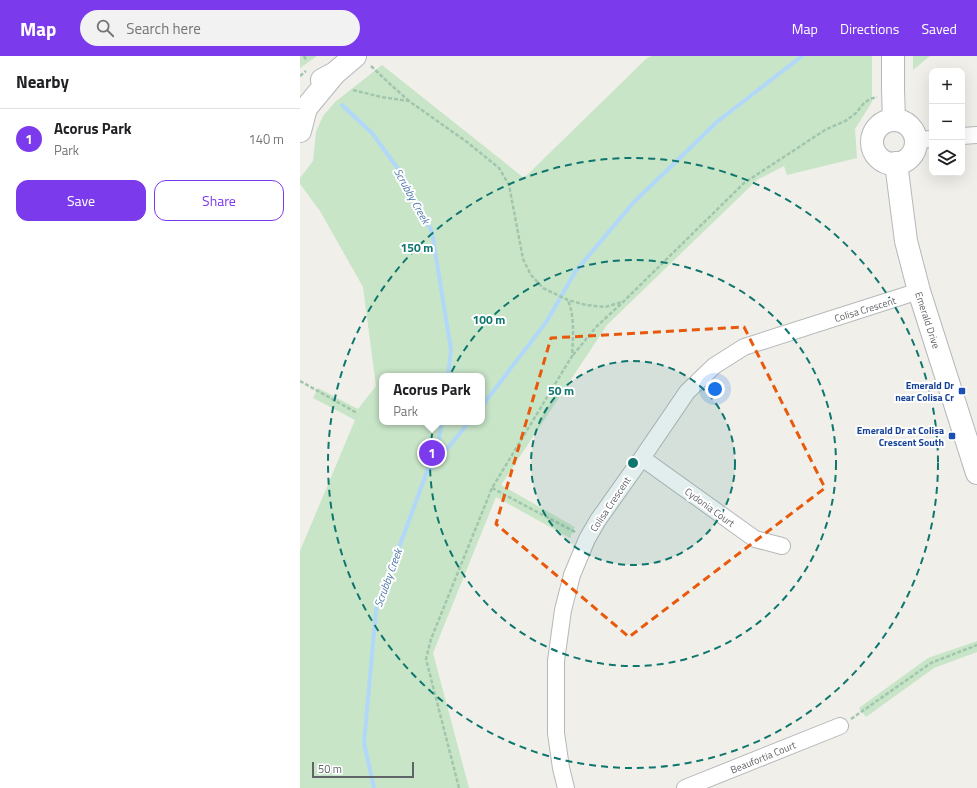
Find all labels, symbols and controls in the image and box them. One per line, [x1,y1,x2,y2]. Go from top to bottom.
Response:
search box [80,10,360,46]
text: Map [20,14,56,43]
icon: search [94,17,116,39]
text: Search here [126,17,201,40]
text: Map [792,18,818,39]
text: Directions [840,18,899,39]
text: Saved [921,18,957,39]
map controls [929,68,965,176]
button: + [929,68,965,104]
text: Nearby [16,69,69,95]
button: − [929,104,965,140]
text: Acorus Park [54,117,132,140]
text: 1 [25,129,33,149]
text: 140 m [248,129,284,149]
text: Park [54,140,79,160]
button: layers [929,140,965,176]
water label: Scrubby Creek [390,165,434,228]
button: Save [16,180,146,221]
button: Share [154,180,284,221]
text: 150 m [401,238,433,257]
street label: Emerald Drive [911,290,944,351]
street label: Colisa Crescent [833,293,898,326]
text: 100 m [473,310,505,329]
popup [379,373,485,425]
text: Acorus Park [393,378,471,401]
place label: Emerald Dr near Colisa Cr [895,378,954,405]
your location [705,379,725,399]
text: 50 m [548,381,574,400]
marker: Emerald Dr near Colisa Cr [957,386,967,396]
text: Park [393,401,418,421]
place label: Emerald Dr at Colisa Crescent South [857,423,944,450]
marker: Emerald Dr at Colisa Crescent South [947,431,957,441]
pin: 1 [419,438,445,468]
centre of rings [626,456,640,470]
street label: Colisa Crescent [586,473,635,535]
street label: Cydonia Court [682,484,738,531]
water label: Scrubby Creek [370,546,406,609]
street label: Beaufortia Court [728,737,799,777]
scale bar [312,760,414,779]
text: 50 m [318,761,342,777]

